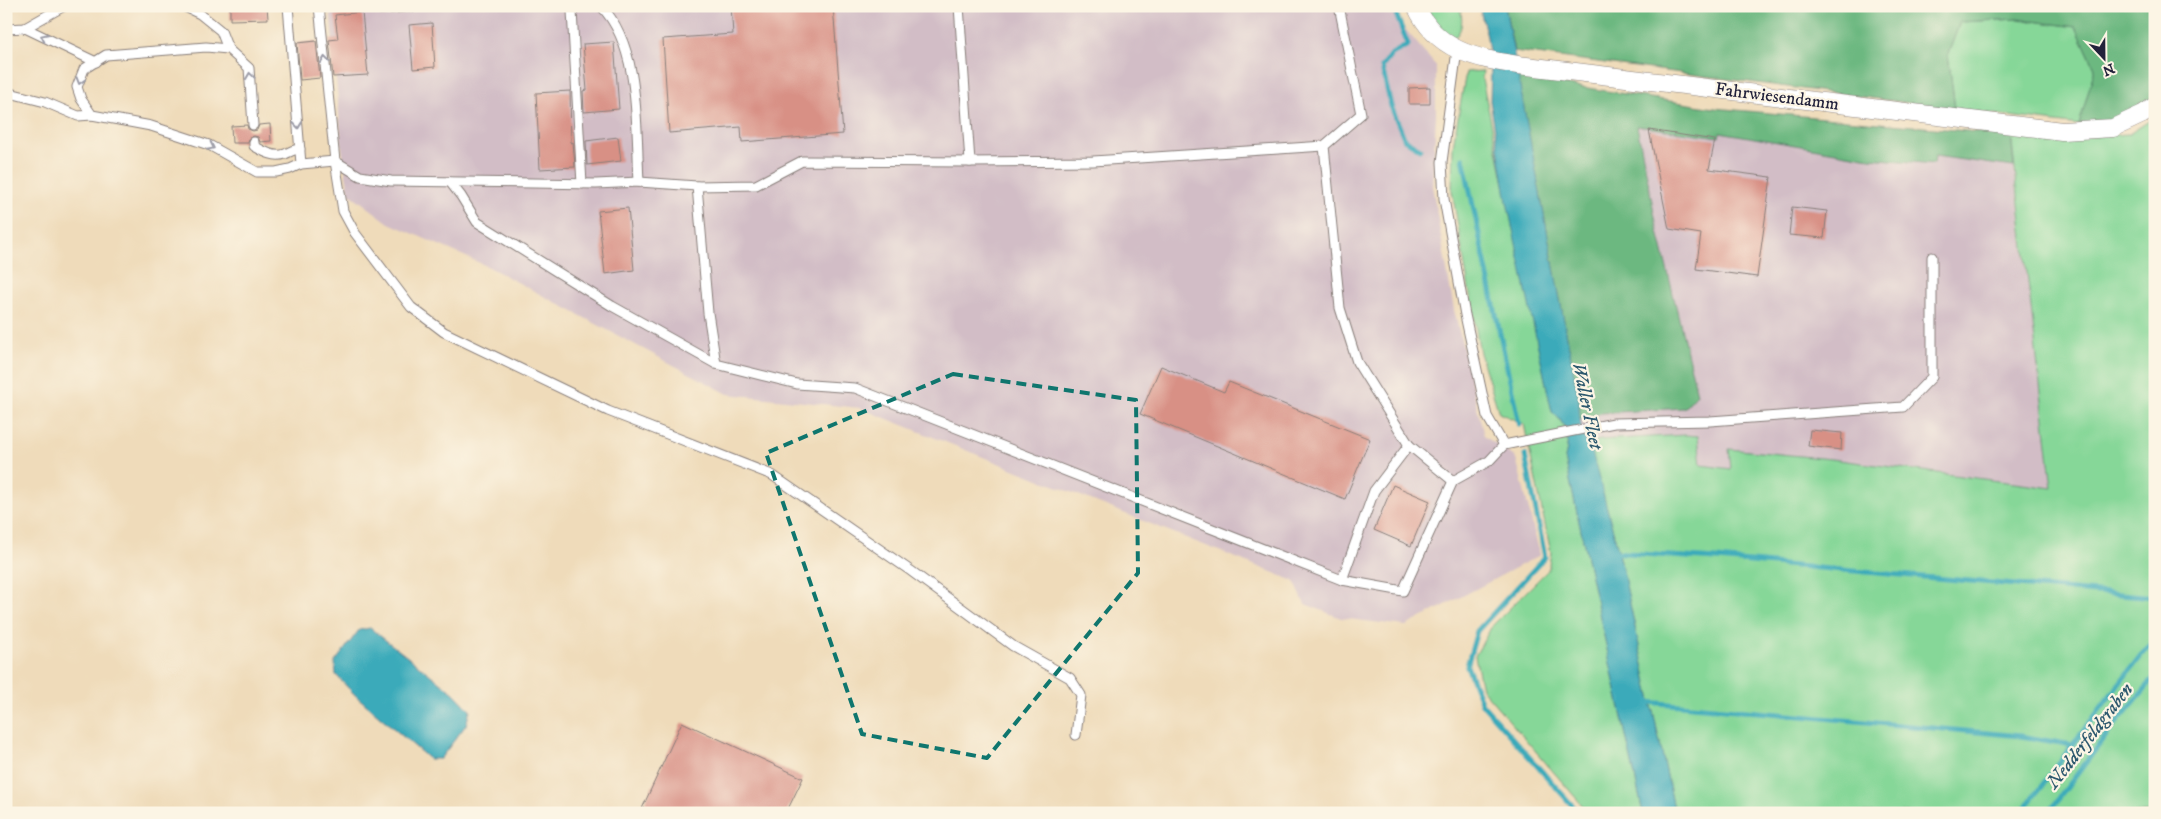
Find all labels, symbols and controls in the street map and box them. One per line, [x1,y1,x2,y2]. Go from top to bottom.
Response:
north arrow [2078,32,2128,82]
one-way arrow [40,33,49,43]
one-way arrow [319,56,330,64]
text: N [2099,59,2117,80]
one-way arrow [245,72,256,80]
one-way arrow [76,76,86,84]
street label: Fahrwiesendamm [1714,78,1840,116]
one-way arrow [292,121,303,129]
one-way arrow [206,140,215,151]
water label: Waller Fleet [1567,361,1608,453]
water label: Nedderfeldgraben [2041,678,2139,794]

